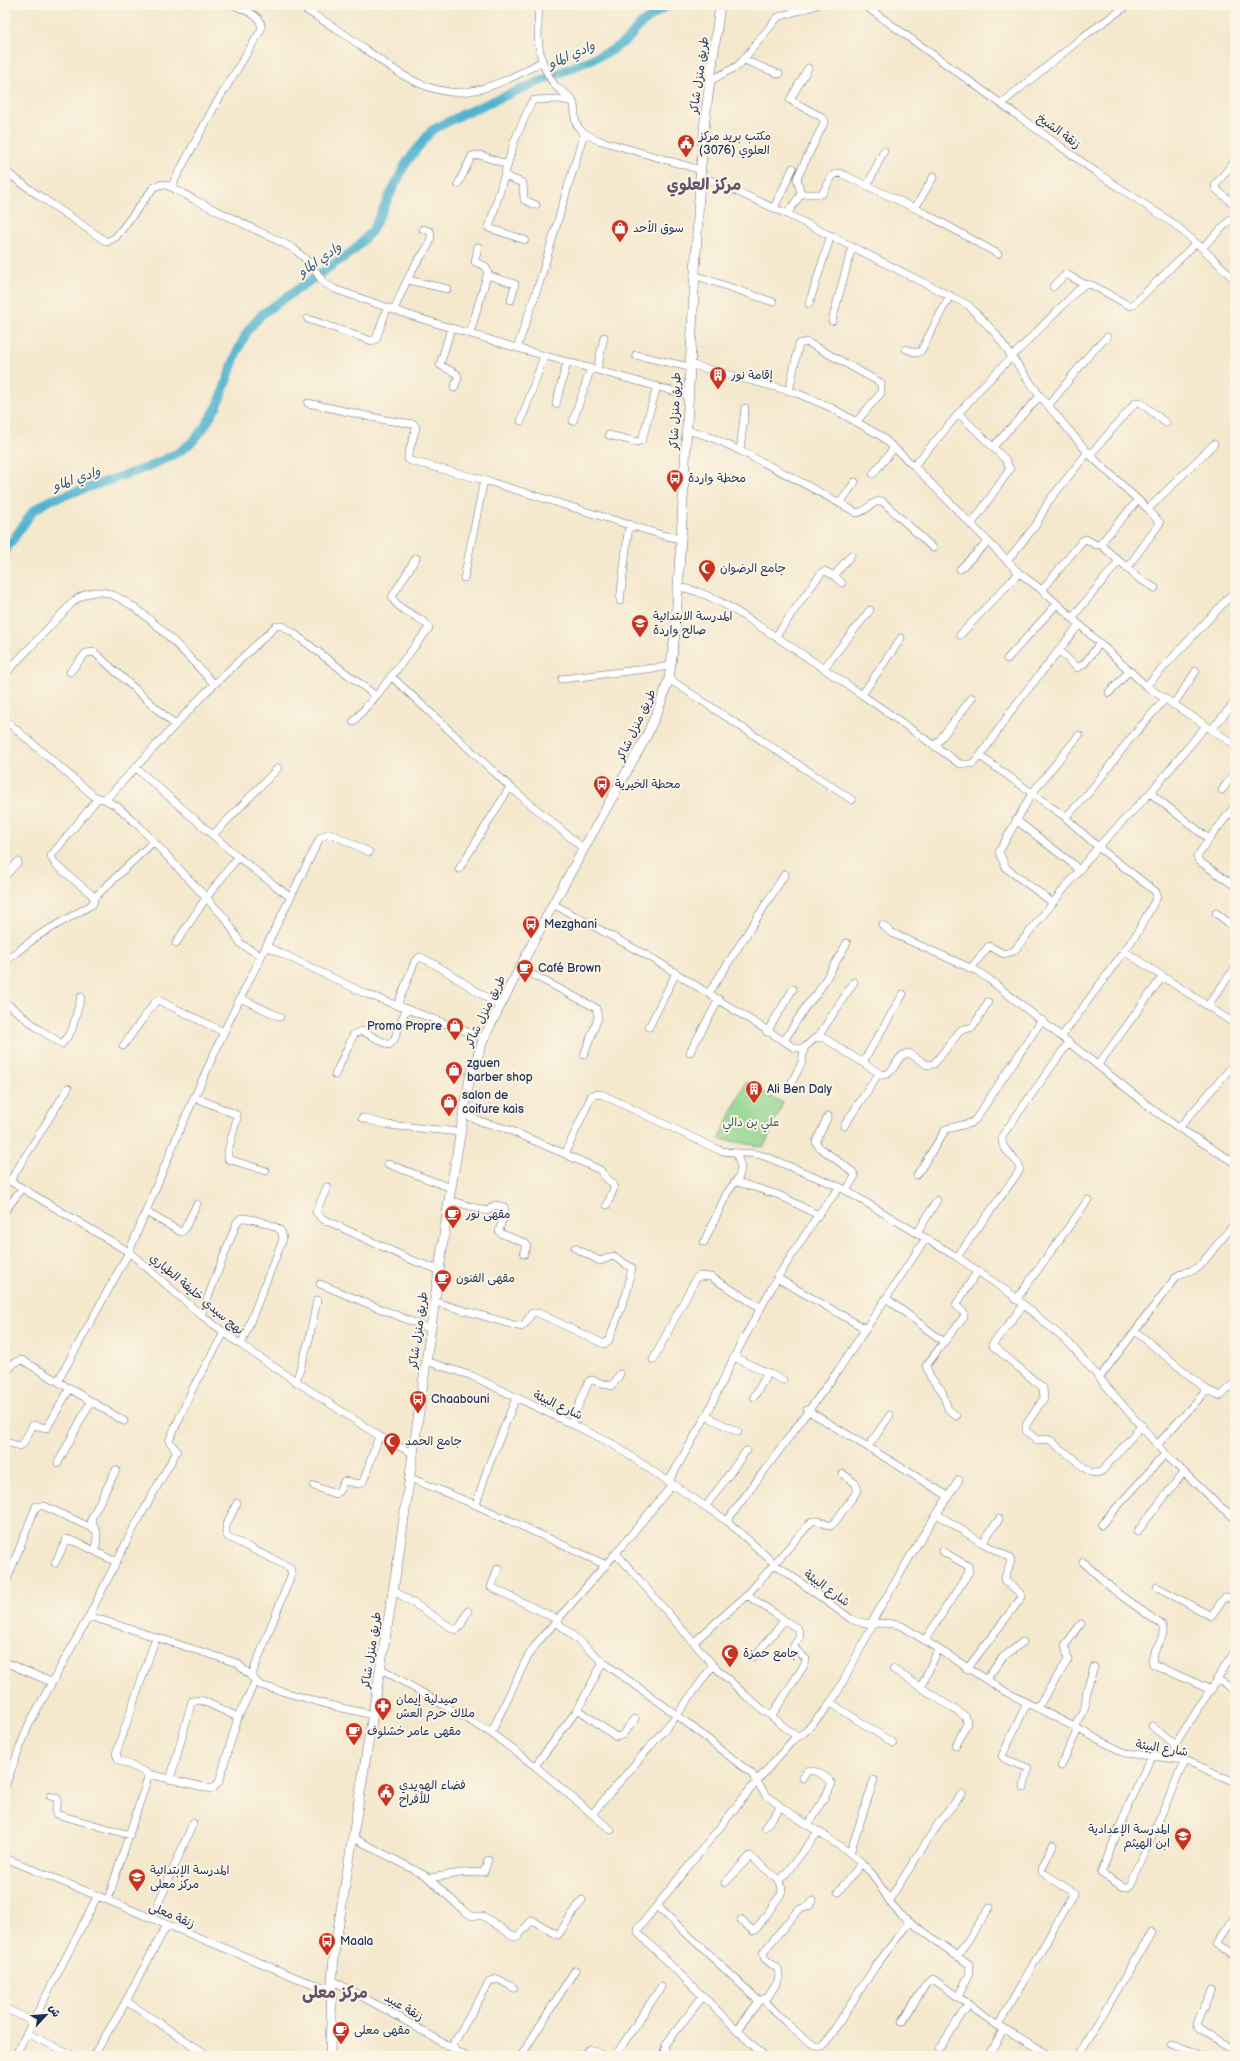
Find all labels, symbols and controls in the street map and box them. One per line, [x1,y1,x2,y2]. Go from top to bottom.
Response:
street label: طريق منزل شاكر [687,36,712,115]
water label: وادي الماو [544,37,598,74]
street label: زنقة الشيخ [1033,111,1083,153]
place label: مكتب بريد مركز العلوي (3076) [698,129,771,159]
public building icon: مكتب بريد مركز العلوي (3076) [676,133,696,158]
district label: مركز العلوي [667,176,741,197]
shop icon: سوق الأحد [610,218,630,243]
place label: سوق الأحد [633,220,684,236]
water label: وادي الماو [293,239,345,283]
building icon: إقامة نور [708,365,728,390]
place label: إقامة نور [730,368,773,383]
street label: طريق منزل شاكر [667,372,684,451]
water label: وادي الماو [48,463,103,496]
bus stop icon: محطة واردة [665,468,685,493]
place label: محطة واردة [688,471,746,486]
mosque icon: جامع الرضوان [697,558,717,583]
place label: جامع الرضوان [720,561,786,577]
place label: المدرسة الابتدائية صالح واردة [653,609,733,639]
school or university icon: المدرسة الابتدائية صالح واردة [630,613,650,638]
street label: طريق منزل شاكر [613,687,660,764]
bus stop icon: محطة الخيرية [592,774,612,799]
place label: محطة الخيرية [615,777,680,792]
bus stop icon: Mezghani [521,914,541,939]
place label: Mezghani [544,917,597,932]
cafe icon: Café Brown [515,958,535,983]
place label: Café Brown [538,961,601,976]
street label: طريق منزل شاكر [461,973,509,1050]
shop icon: Promo Propre [445,1016,465,1041]
place label: Promo Propre [367,1019,442,1034]
place label: zguen barber shop [467,1056,533,1085]
shop icon: zguen barber shop [444,1060,464,1085]
building icon: Ali Ben Daly [744,1079,764,1104]
place label: Ali Ben Daly [767,1082,832,1097]
place label: salon de coifure kais [462,1088,524,1117]
shop icon: salon de coifure kais [439,1092,459,1117]
park label: علي بن دالي [722,1115,780,1133]
cafe icon: مقهى نور [443,1204,463,1229]
place label: مقهى نور [465,1207,511,1222]
street label: نهج سيدي خليفة الطياري [146,1251,247,1339]
cafe icon: مقهى الفنون [433,1268,453,1293]
place label: مقهى الفنون [456,1271,515,1286]
street label: طريق منزل شاكر [406,1291,431,1370]
street label: شارع البيئة [530,1388,585,1424]
bus stop icon: Chaabouni [408,1389,428,1414]
place label: Chaabouni [431,1392,490,1407]
mosque icon: جامع الحمد [382,1431,402,1456]
place label: جامع الحمد [405,1434,462,1450]
street label: شارع البيئة [800,1567,852,1611]
street label: طريق منزل شاكر [358,1611,385,1690]
mosque icon: جامع حمزة [720,1643,740,1668]
place label: جامع حمزة [743,1646,799,1662]
place label: صيدلية إيمان ملاك حرم العش [396,1692,475,1722]
pharmacy icon: صيدلية إيمان ملاك حرم العش [373,1696,393,1721]
cafe icon: مقهى عامر خشلوف [344,1721,364,1746]
place label: مقهى عامر خشلوف [367,1724,461,1739]
street label: شارع البيئة [1135,1737,1189,1761]
place label: فضاء الهويدي للأفراح [399,1778,466,1808]
public building icon: فضاء الهويدي للأفراح [376,1782,396,1807]
place label: المدرسة الإعدادية ابن الهيثم [1088,1822,1170,1852]
school or university icon: المدرسة الإعدادية ابن الهيثم [1173,1826,1193,1851]
place label: المدرسة الإبتدائية مركز معلى [150,1863,230,1892]
school or university icon: المدرسة الإبتدائية مركز معلى [127,1867,147,1892]
street label: زنقة معلى [147,1899,197,1932]
bus stop icon: Maala [317,1931,337,1956]
place label: Maala [340,1934,374,1949]
district label: مركز معلى [302,1984,368,2003]
street label: زنقة عبيد [382,1990,426,2025]
north arrow [26,1995,66,2035]
text: ش [46,2003,63,2019]
cafe icon: مقهى معلى [331,2020,351,2045]
place label: مقهى معلى [354,2023,410,2038]

